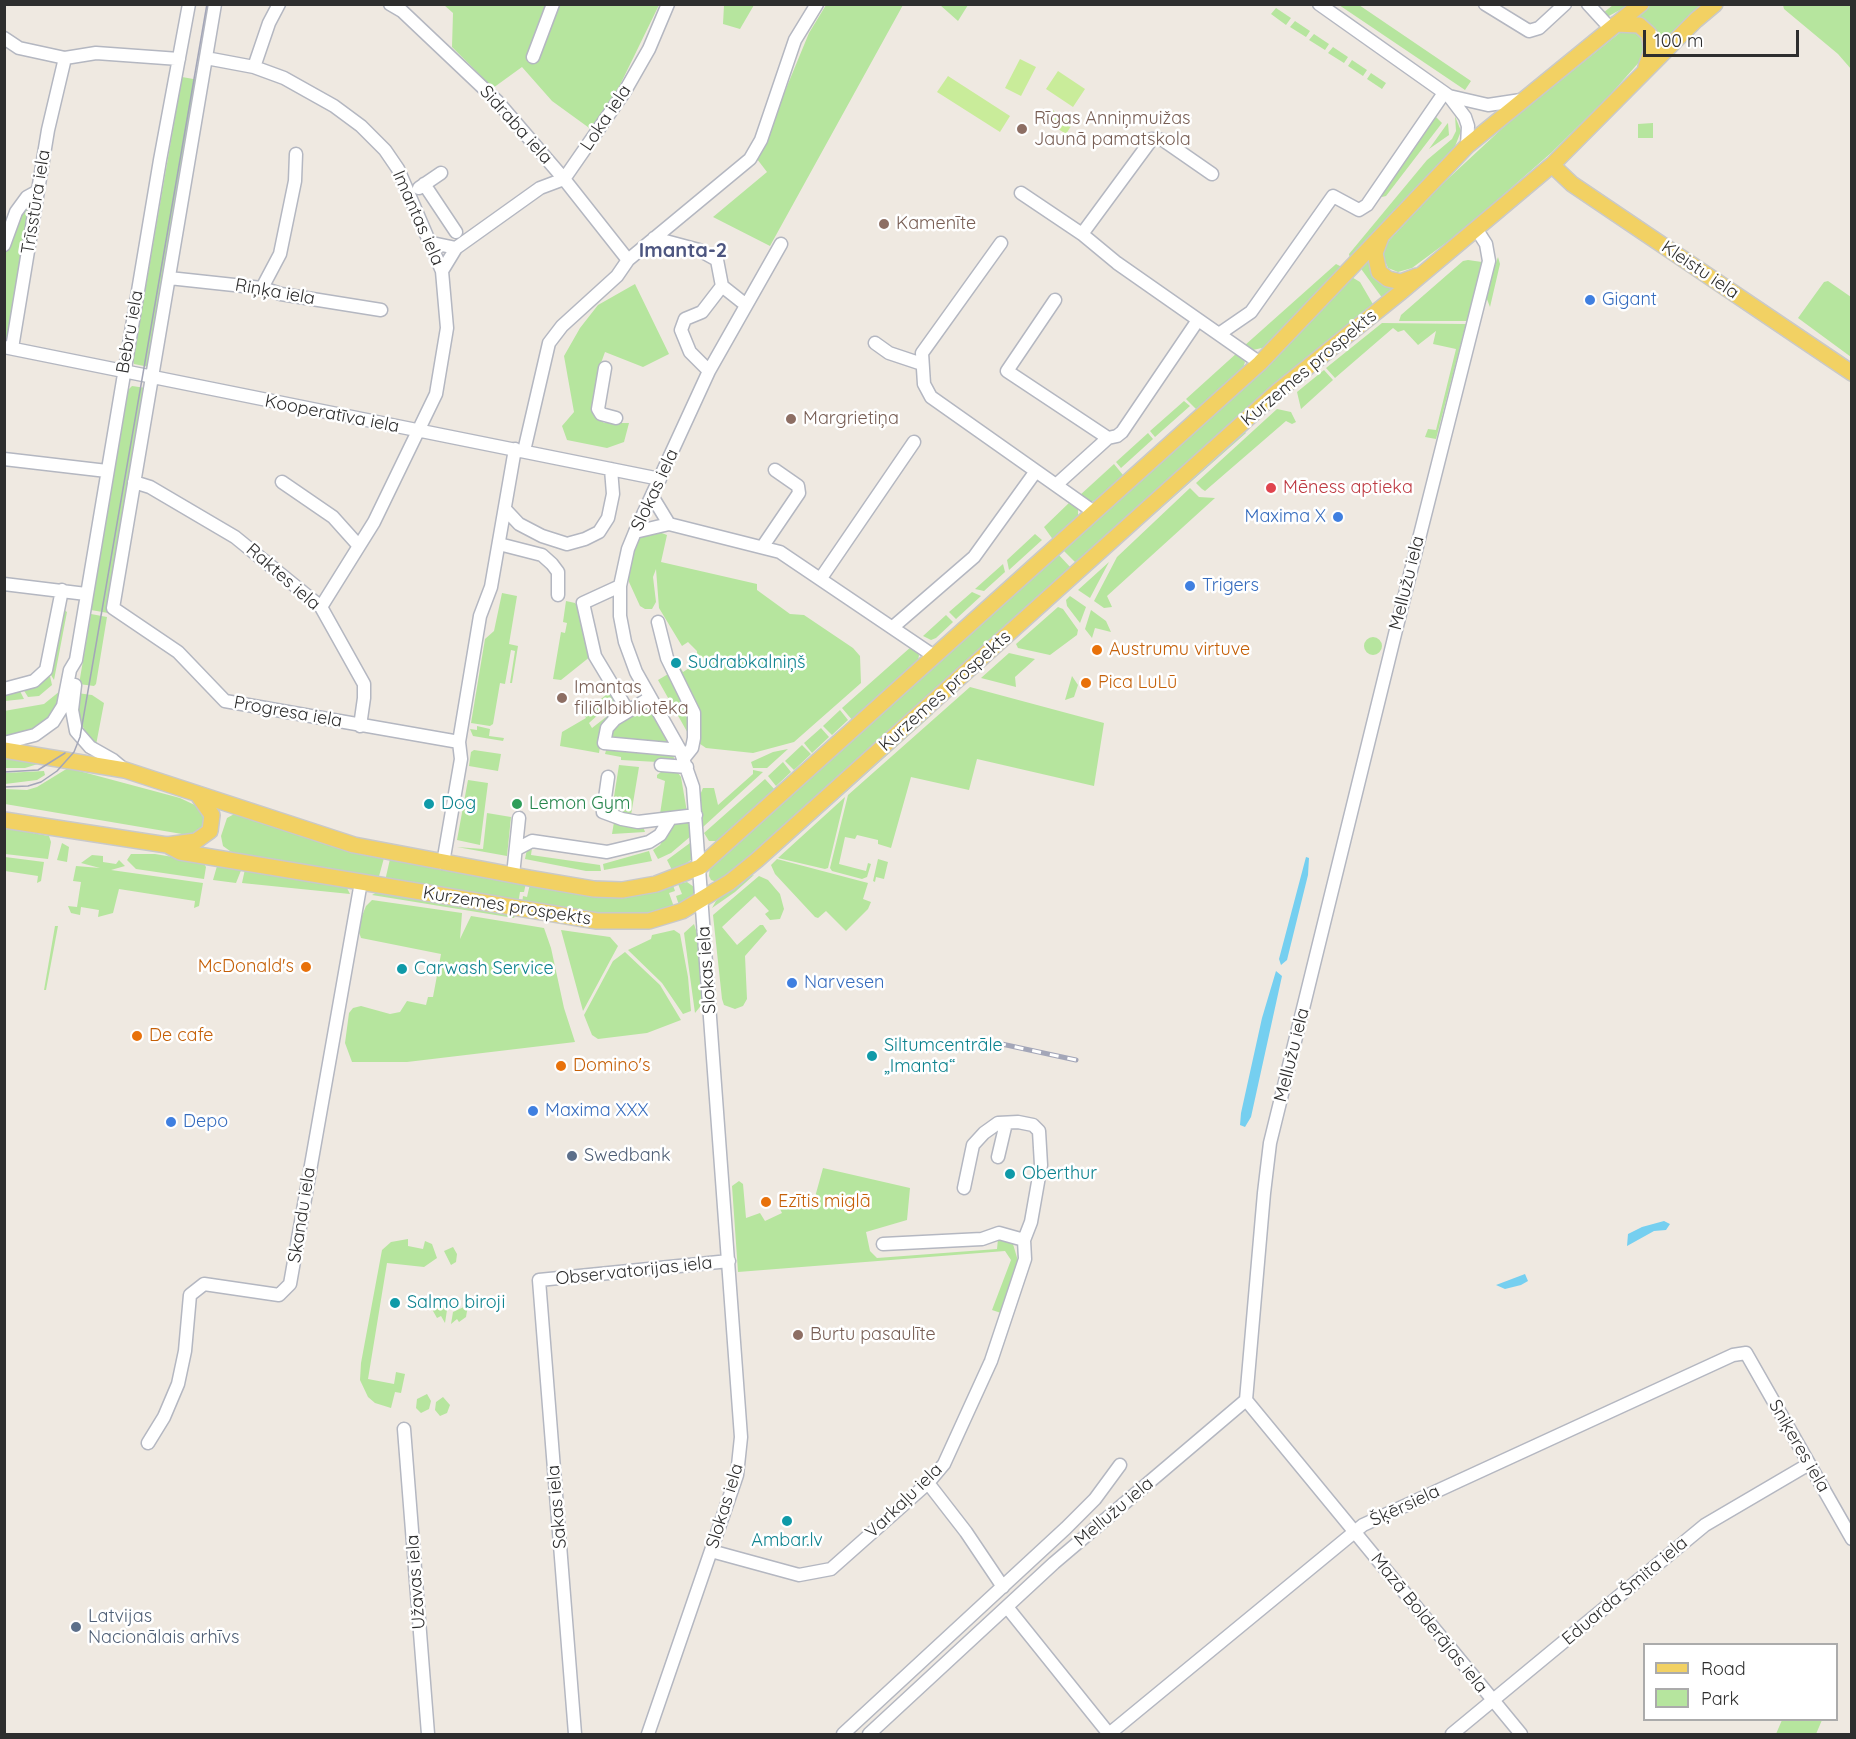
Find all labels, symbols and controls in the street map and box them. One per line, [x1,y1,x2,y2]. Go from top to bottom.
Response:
scale bar [1646,18,1802,56]
text: 100 m [1654,29,1703,52]
street label: Sidraba iela [475,81,557,169]
street label: Loka iela [576,81,636,155]
place label: Rīgas Anniņmuižas Jaunā pamatskola [1034,108,1191,150]
marker: Rīgas Anniņmuižas Jaunā pamatskola [1015,122,1029,136]
street label: Trīsstūra iela [17,148,55,256]
street label: Imantas iela [387,167,449,269]
place label: Kamenīte [896,213,976,235]
marker: Kamenīte [877,217,891,231]
street label: Kleistu iela [1657,236,1743,304]
district label: Imanta-2 [639,239,727,263]
street label: Riņķa iela [233,274,317,310]
street label: Bebru iela [112,289,148,375]
place label: Gigant [1602,289,1657,311]
marker: Gigant [1583,293,1597,307]
street label: Kurzemes prospekts [1237,305,1381,431]
street label: Kooperatīva iela [263,390,401,438]
place label: Margrietiņa [803,408,899,430]
marker: Margrietiņa [784,412,798,426]
street label: Slokas iela [627,446,683,534]
place label: Mēness aptieka [1283,477,1413,499]
marker: Mēness aptieka [1264,481,1278,495]
place label: Maxima X [1244,506,1326,528]
marker: Maxima X [1331,510,1345,524]
street label: Mellužu iela [1385,534,1429,632]
street label: Raktes iela [241,539,325,615]
place label: Trigers [1202,575,1259,597]
marker: Trigers [1183,579,1197,593]
street label: Kurzemes prospekts [875,626,1015,756]
place label: Austrumu virtuve [1109,639,1250,661]
marker: Austrumu virtuve [1090,643,1104,657]
place label: Sudrabkalniņš [688,652,806,674]
marker: Sudrabkalniņš [669,656,683,670]
place label: Pica LuLū [1098,672,1177,694]
marker: Pica LuLū [1079,676,1093,690]
place label: Imantas filiālbibliotēka [574,677,689,720]
marker: Imantas filiālbibliotēka [555,691,569,705]
street label: Progresa iela [232,692,344,732]
place label: Dog [441,793,476,815]
place label: Lemon Gym [529,793,631,815]
marker: Dog [422,797,436,811]
marker: Lemon Gym [510,797,524,811]
street label: Kurzemes prospekts [421,882,593,930]
street label: Slokas iela [693,925,721,1015]
place label: McDonald's [198,956,294,978]
place label: Carwash Service [414,958,554,980]
marker: McDonald's [299,960,313,974]
marker: Carwash Service [395,962,409,976]
place label: Narvesen [804,972,884,994]
marker: Narvesen [785,976,799,990]
street label: Mellužu iela [1270,1006,1314,1104]
place label: De cafe [149,1025,213,1047]
marker: De cafe [130,1029,144,1043]
place label: Siltumcentrāle „Imanta“ [884,1035,1003,1078]
marker: Siltumcentrāle „Imanta“ [865,1049,879,1063]
place label: Domino's [573,1055,650,1077]
marker: Domino's [554,1059,568,1073]
place label: Maxima XXX [545,1100,648,1122]
marker: Maxima XXX [526,1104,540,1118]
place label: Depo [183,1111,228,1133]
marker: Depo [164,1115,178,1129]
place label: Swedbank [584,1145,671,1167]
marker: Swedbank [565,1149,579,1163]
place label: Oberthur [1022,1163,1097,1185]
street label: Skandu iela [284,1166,320,1264]
marker: Oberthur [1003,1167,1017,1181]
place label: Ezītis miglā [778,1191,871,1213]
marker: Ezītis miglā [759,1195,773,1209]
street label: Observatorijas iela [555,1252,713,1290]
place label: Salmo biroji [407,1292,505,1314]
marker: Salmo biroji [388,1296,402,1310]
place label: Burtu pasaulīte [810,1324,936,1346]
marker: Burtu pasaulīte [791,1328,805,1342]
street label: Sniķeres iela [1764,1396,1834,1496]
street label: Varkaļu iela [861,1459,947,1543]
street label: Slokas iela [702,1461,748,1551]
street label: Sakas iela [543,1464,571,1550]
street label: Mellužu iela [1070,1473,1158,1551]
street label: Šķērsiela [1367,1480,1443,1532]
marker: Ambar.lv [780,1514,794,1528]
place label: Ambar.lv [751,1530,823,1552]
street label: Eduarda Šmita iela [1558,1532,1692,1650]
street label: Užavas iela [402,1534,430,1630]
street label: Mazā Bolderājas iela [1366,1549,1492,1697]
place label: Latvijas Nacionālais arhīvs [88,1606,239,1648]
marker: Latvijas Nacionālais arhīvs [69,1620,83,1634]
legend [1643,1643,1838,1721]
text: Road [1701,1657,1746,1680]
text: Park [1701,1687,1739,1710]

